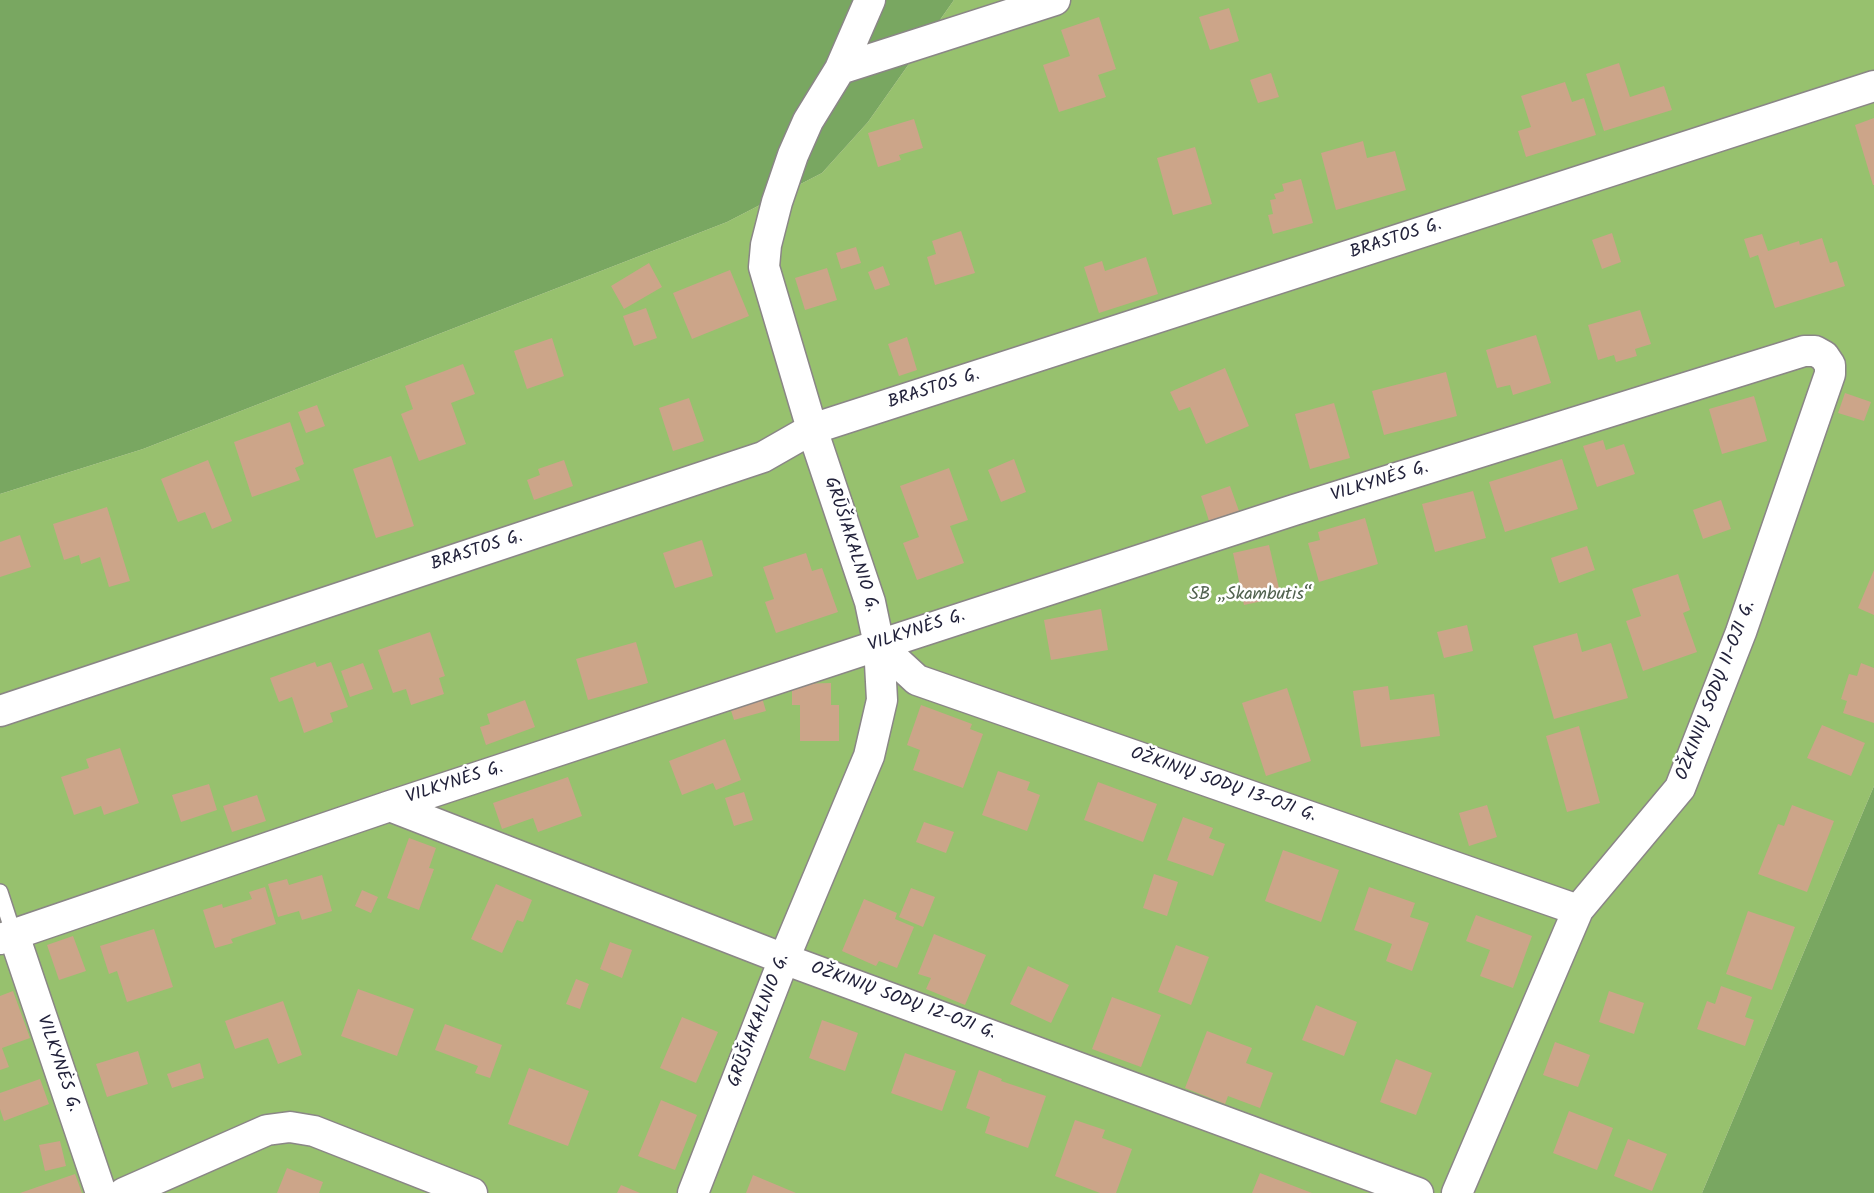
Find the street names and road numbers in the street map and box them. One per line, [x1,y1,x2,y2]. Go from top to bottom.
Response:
street label: BRASTOS G. [1347,215,1445,265]
street label: BRASTOS G. [885,365,983,415]
street label: VILKYNĖS G. [1329,458,1431,508]
street label: GRŪŠIAKALNIO G. [818,475,882,615]
street label: BRASTOS G. [428,527,526,577]
street label: OŽKINIŲ SODŲ 11-OJI G. [1673,598,1761,784]
street label: VILKYNĖS G. [866,606,968,658]
street label: OŽKINIŲ SODŲ 13-OJI G. [1127,744,1319,828]
street label: VILKYNĖS G. [404,758,506,810]
street label: GRŪŠIAKALNIO G. [725,951,795,1091]
street label: OŽKINIŲ SODŲ 12-OJI G. [807,958,999,1046]
street label: VILKYNĖS G. [30,1013,84,1115]

